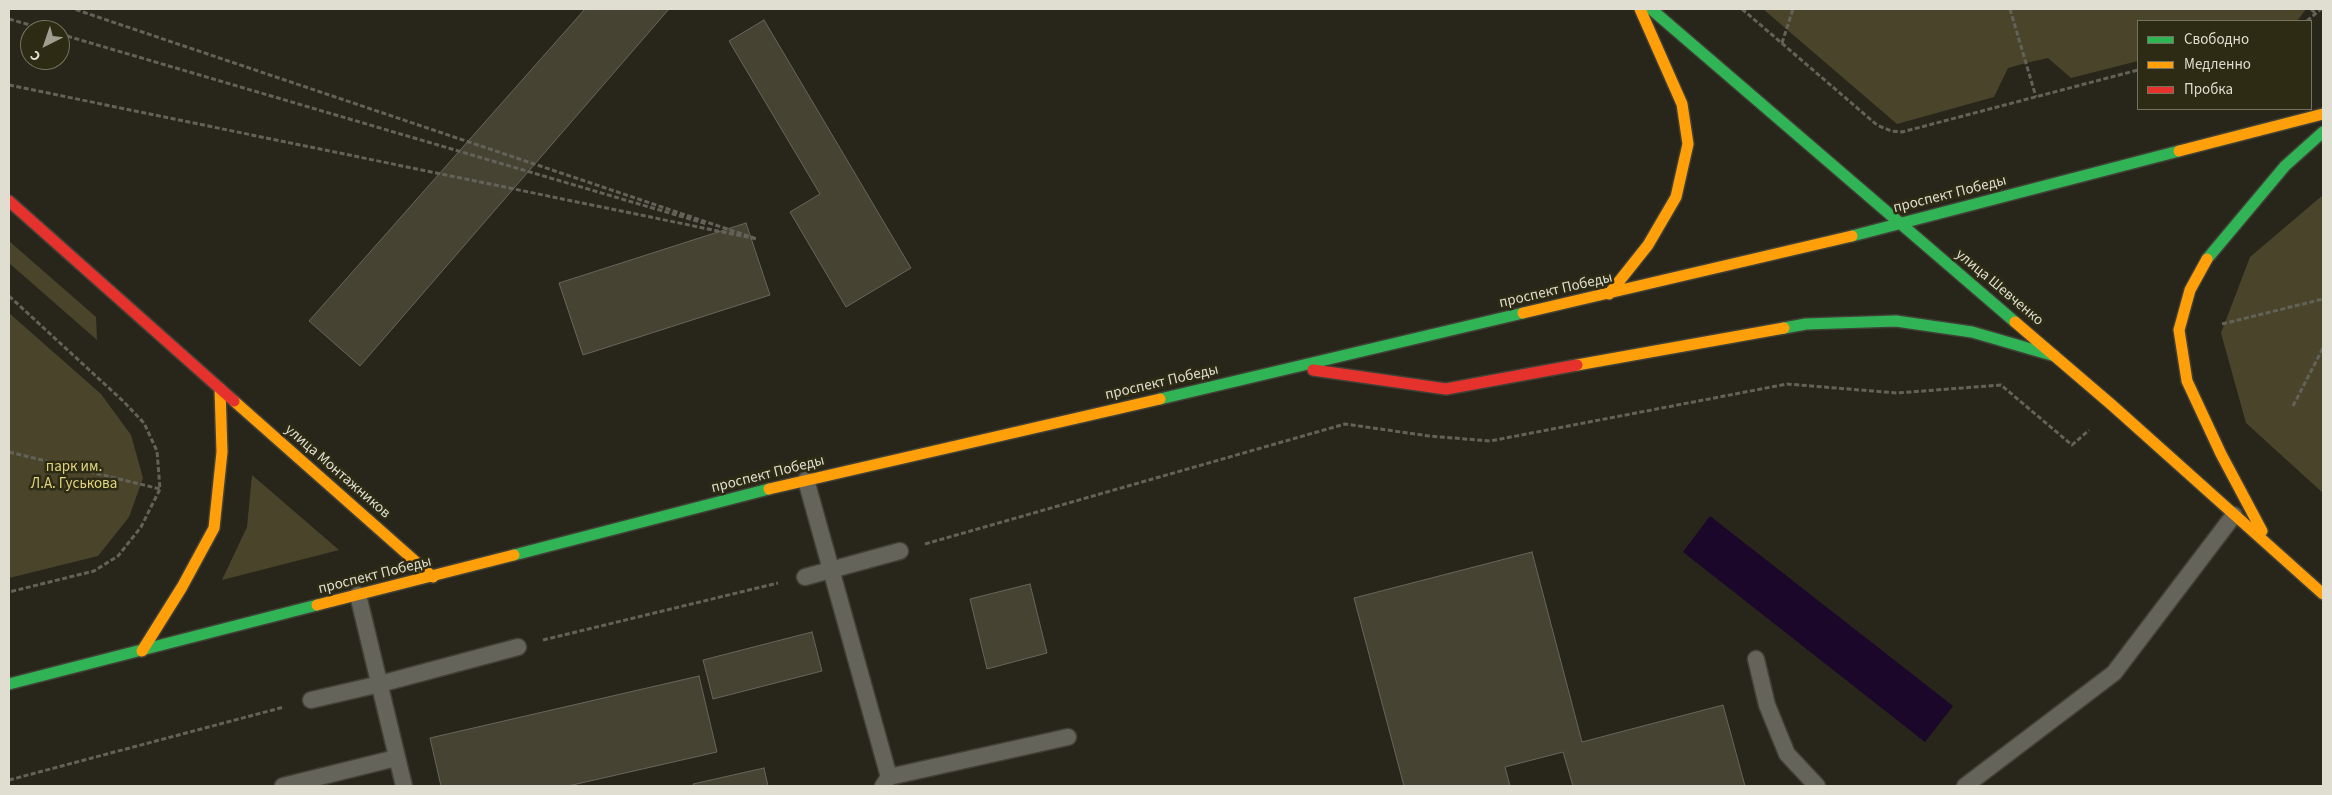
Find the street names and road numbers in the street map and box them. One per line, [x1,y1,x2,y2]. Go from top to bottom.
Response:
street label: проспект Победы [1892,172,2008,218]
street label: улица Шевченко [1951,246,2047,330]
street label: проспект Победы [1498,269,1614,313]
street label: проспект Победы [1104,361,1220,405]
street label: улица Монтажников [281,421,393,523]
street label: проспект Победы [710,452,826,498]
street label: проспект Победы [317,553,433,599]

